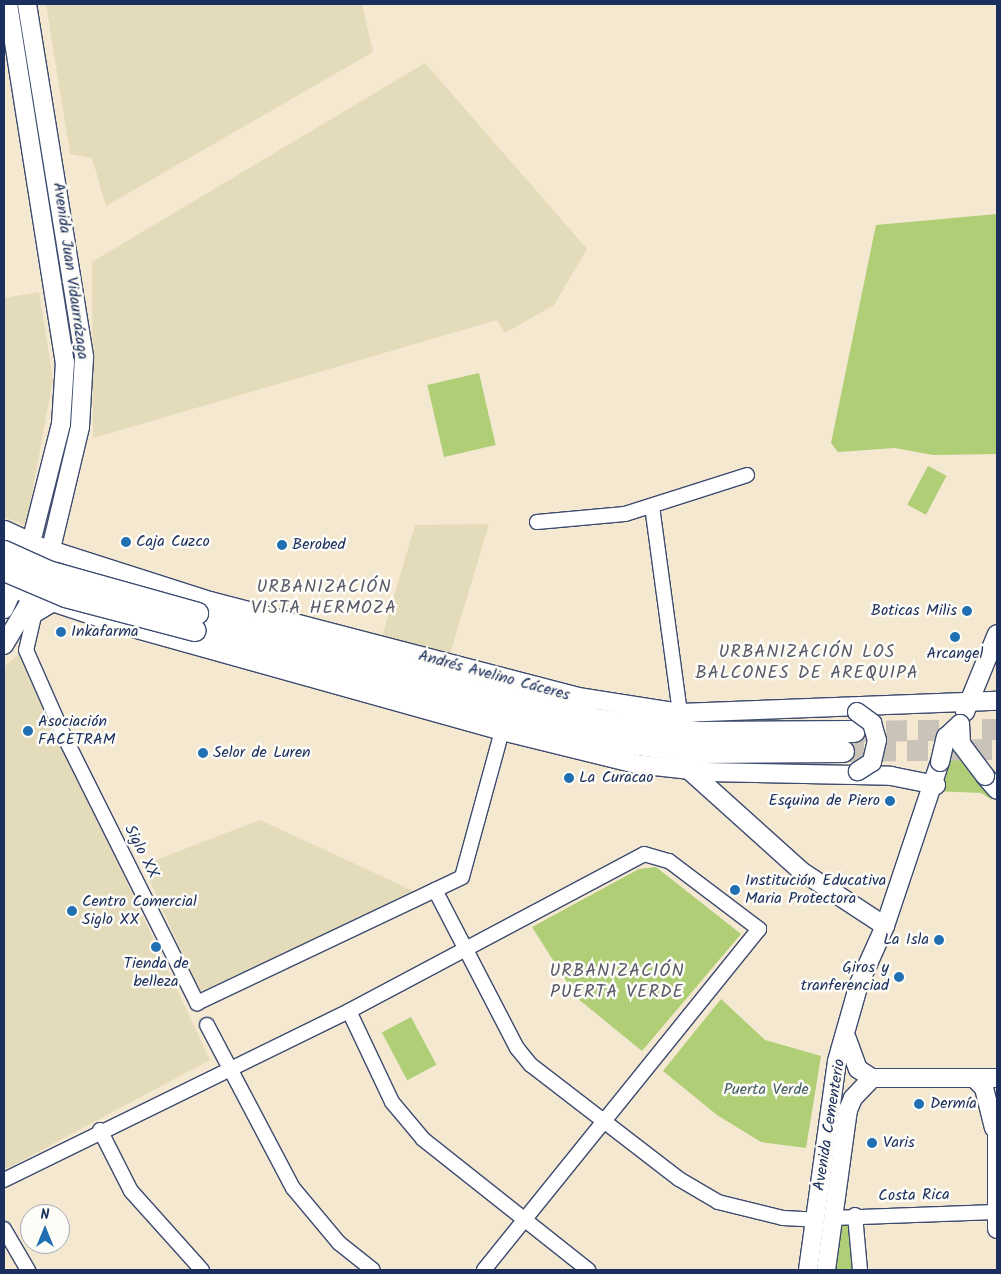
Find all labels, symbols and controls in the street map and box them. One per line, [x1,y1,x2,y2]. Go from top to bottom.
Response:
street label: Avenida Juan Vidaurrázaga [48,181,92,361]
place label: Caja Cuzco [136,532,210,552]
place label: Berobed [292,535,346,555]
marker: Caja Cuzco [120,536,132,548]
marker: Berobed [276,539,288,551]
district label: URBANIZACIÓN VISTA HERMOZA [249,578,399,620]
place label: Boticas Milis [871,601,957,621]
marker: Boticas Milis [961,605,973,617]
place label: Inkafarma [71,622,139,642]
marker: Inkafarma [55,626,67,638]
marker: Arcangel [949,631,961,643]
district label: URBANIZACIÓN LOS BALCONES DE AREQUIPA [693,643,921,686]
place label: Arcangel [927,644,983,664]
street label: Andrés Avelino Cáceres [416,647,572,705]
place label: Asociación FACETRAM [38,712,115,750]
marker: Asociación FACETRAM [22,725,34,737]
place label: Selor de Luren [213,743,311,763]
marker: Selor de Luren [197,747,209,759]
place label: La Curacao [579,768,654,788]
marker: La Curacao [563,772,575,784]
place label: Esquina de Piero [768,791,880,811]
marker: Esquina de Piero [884,795,896,807]
street label: Siglo XX [119,822,163,882]
place label: Institución Educativa Maria Protectora [745,871,886,909]
marker: Institución Educativa Maria Protectora [729,884,741,896]
place label: Centro Comercial Siglo XX [82,892,197,930]
marker: Centro Comercial Siglo XX [66,905,78,917]
place label: La Isla [883,930,929,950]
marker: La Isla [933,934,945,946]
marker: Tienda de belleza [150,941,162,953]
place label: Tienda de belleza [123,954,189,992]
place label: Giros y tranferenciad [801,958,889,996]
district label: URBANIZACIÓN PUERTA VERDE [548,962,686,1004]
marker: Giros y tranferenciad [893,971,905,983]
street label: Avenida Cementerio [810,1058,850,1192]
park label: Puerta Verde [723,1080,809,1100]
place label: Dermía [930,1094,977,1114]
marker: Dermía [912,1097,926,1111]
place label: Varis [883,1133,915,1153]
marker: Varis [865,1136,879,1150]
street label: Costa Rica [878,1186,950,1206]
north arrow [20,1204,70,1254]
text: N [41,1204,49,1226]

